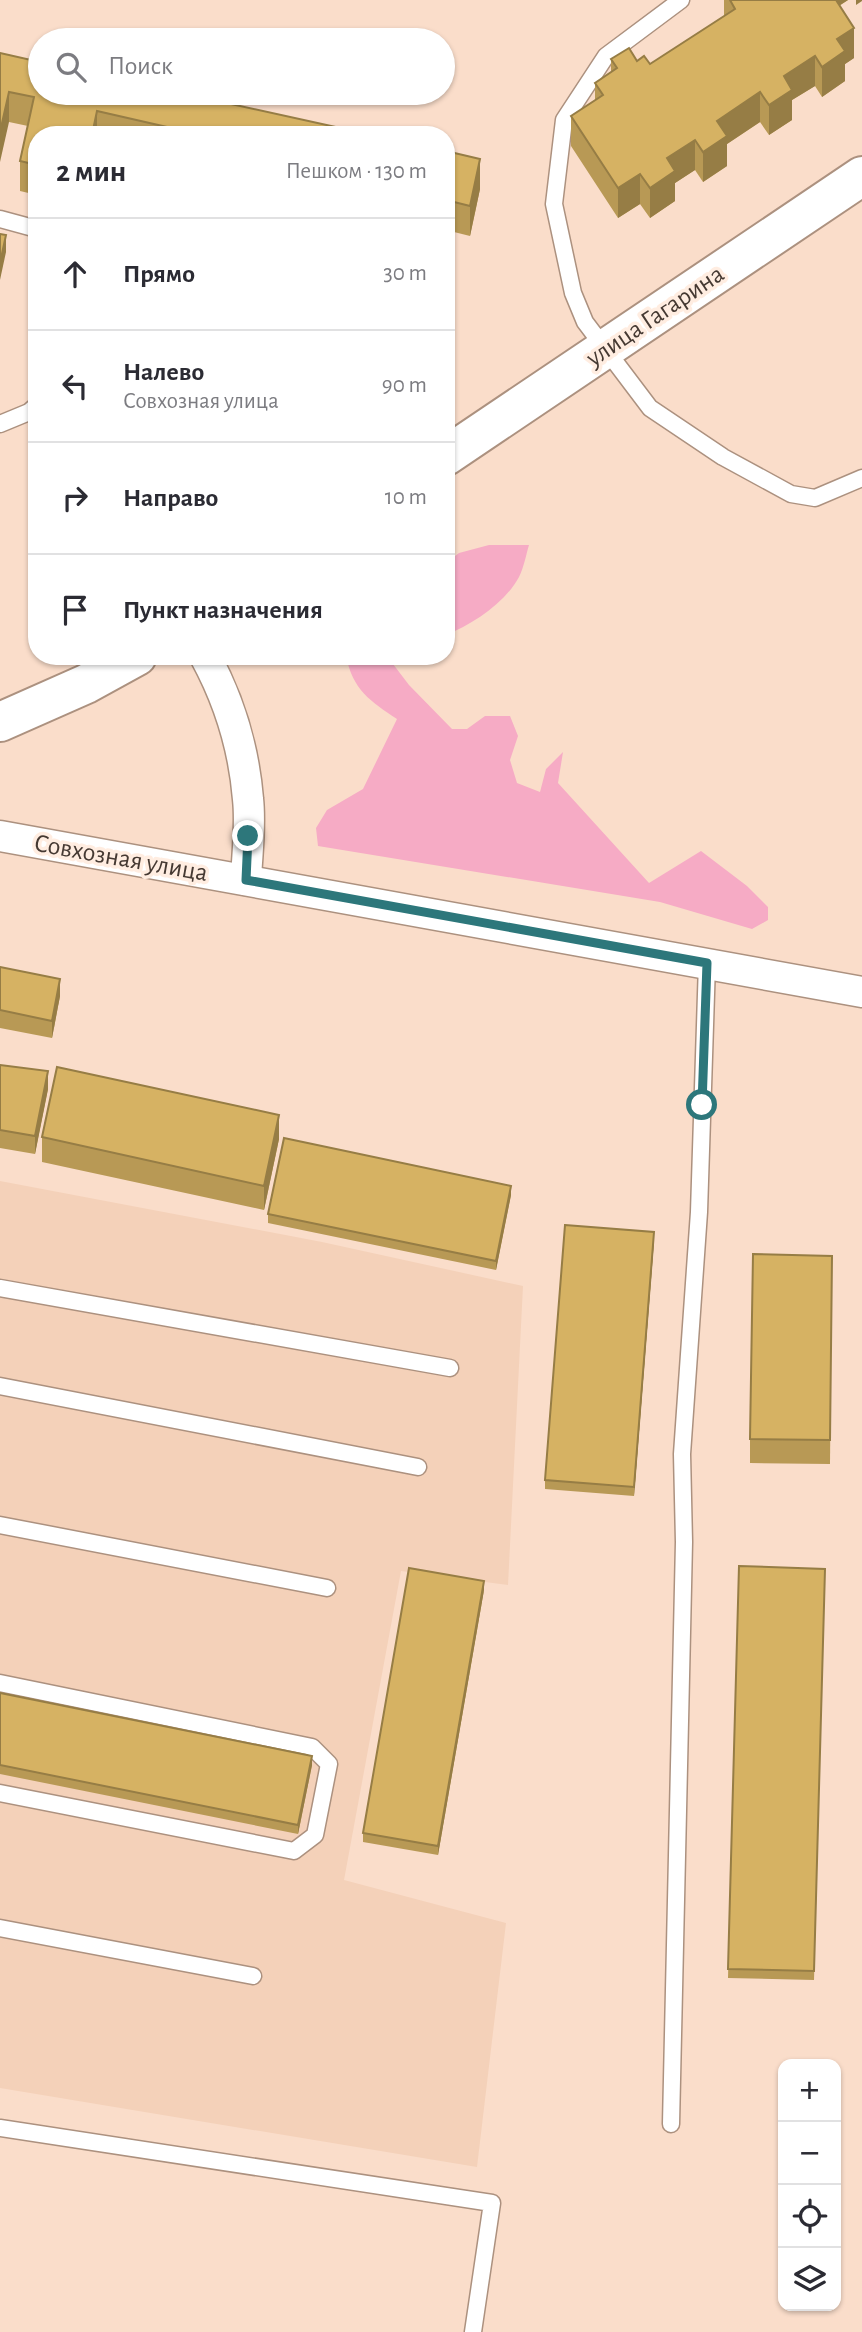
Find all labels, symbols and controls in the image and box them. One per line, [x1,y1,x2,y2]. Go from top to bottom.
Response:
search box [28,28,455,105]
icon: search [52,48,90,86]
text: Поиск [108,53,173,79]
text: 2 мин [56,157,126,187]
text: Пешком · 130 m [286,160,427,183]
icon: ahead [56,255,94,293]
street label: улица Гагарина [581,260,729,372]
text: Прямо [123,261,195,287]
text: 30 m [383,262,427,285]
text: Налево [123,359,204,385]
icon: left [56,367,94,405]
text: 90 m [382,374,427,397]
text: Совхозная улица [123,390,279,413]
icon: right [56,479,94,517]
text: Направо [123,485,218,511]
text: 10 m [385,486,427,509]
icon: arrive [56,591,94,629]
text: Пункт назначения [123,597,323,623]
route end [232,820,263,851]
street label: Совхозная улица [32,830,210,886]
route start [686,1089,717,1120]
map controls [778,2059,841,2311]
button: + [778,2059,841,2122]
button: − [778,2122,841,2185]
button: locate [778,2185,841,2248]
button: layers [778,2248,841,2311]

